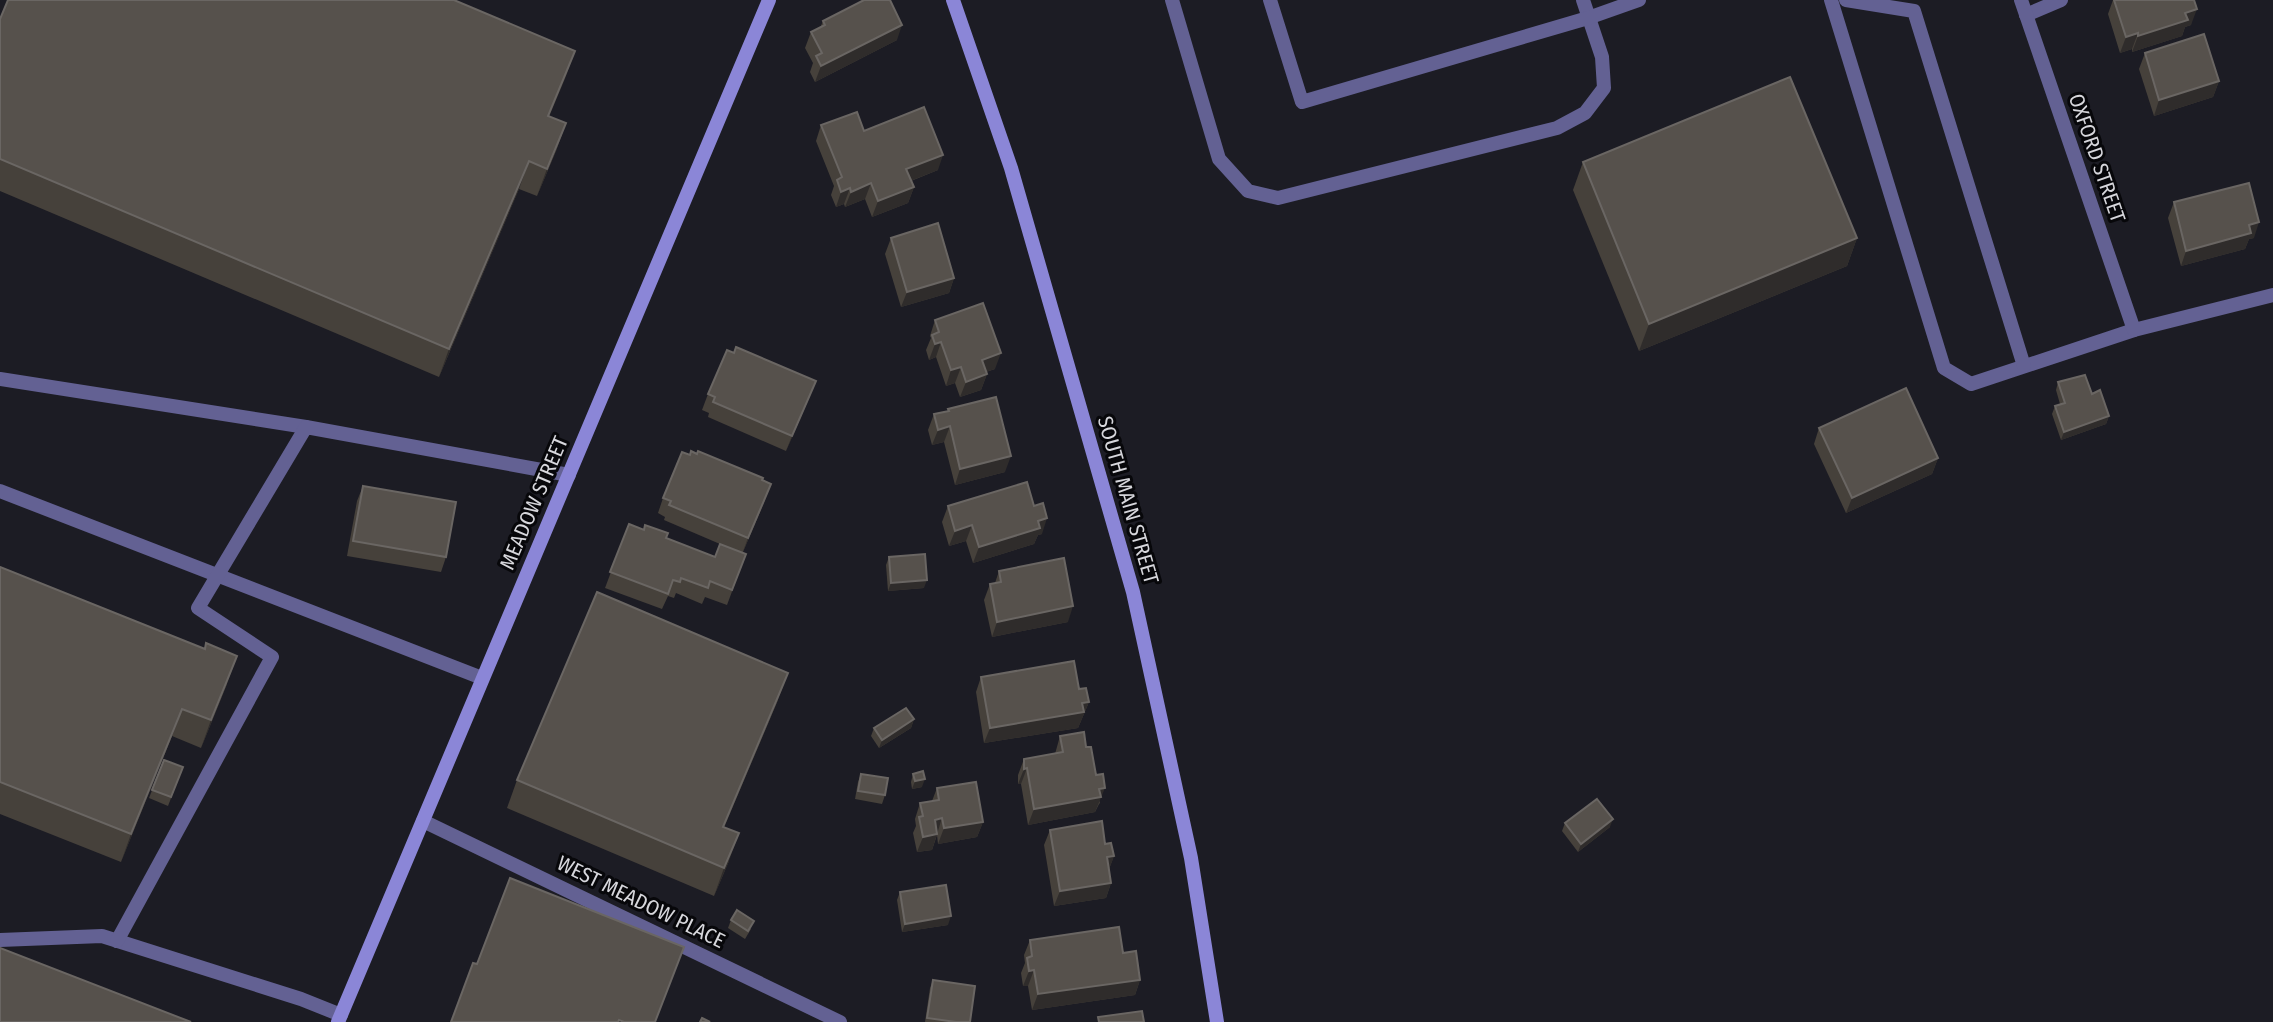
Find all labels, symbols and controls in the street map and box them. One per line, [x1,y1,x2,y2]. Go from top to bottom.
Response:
street label: OXFORD STREET [2063,90,2131,226]
street label: SOUTH MAIN STREET [1092,413,1164,587]
street label: MEADOW STREET [494,432,574,574]
street label: WEST MEADOW PLACE [553,850,729,954]

